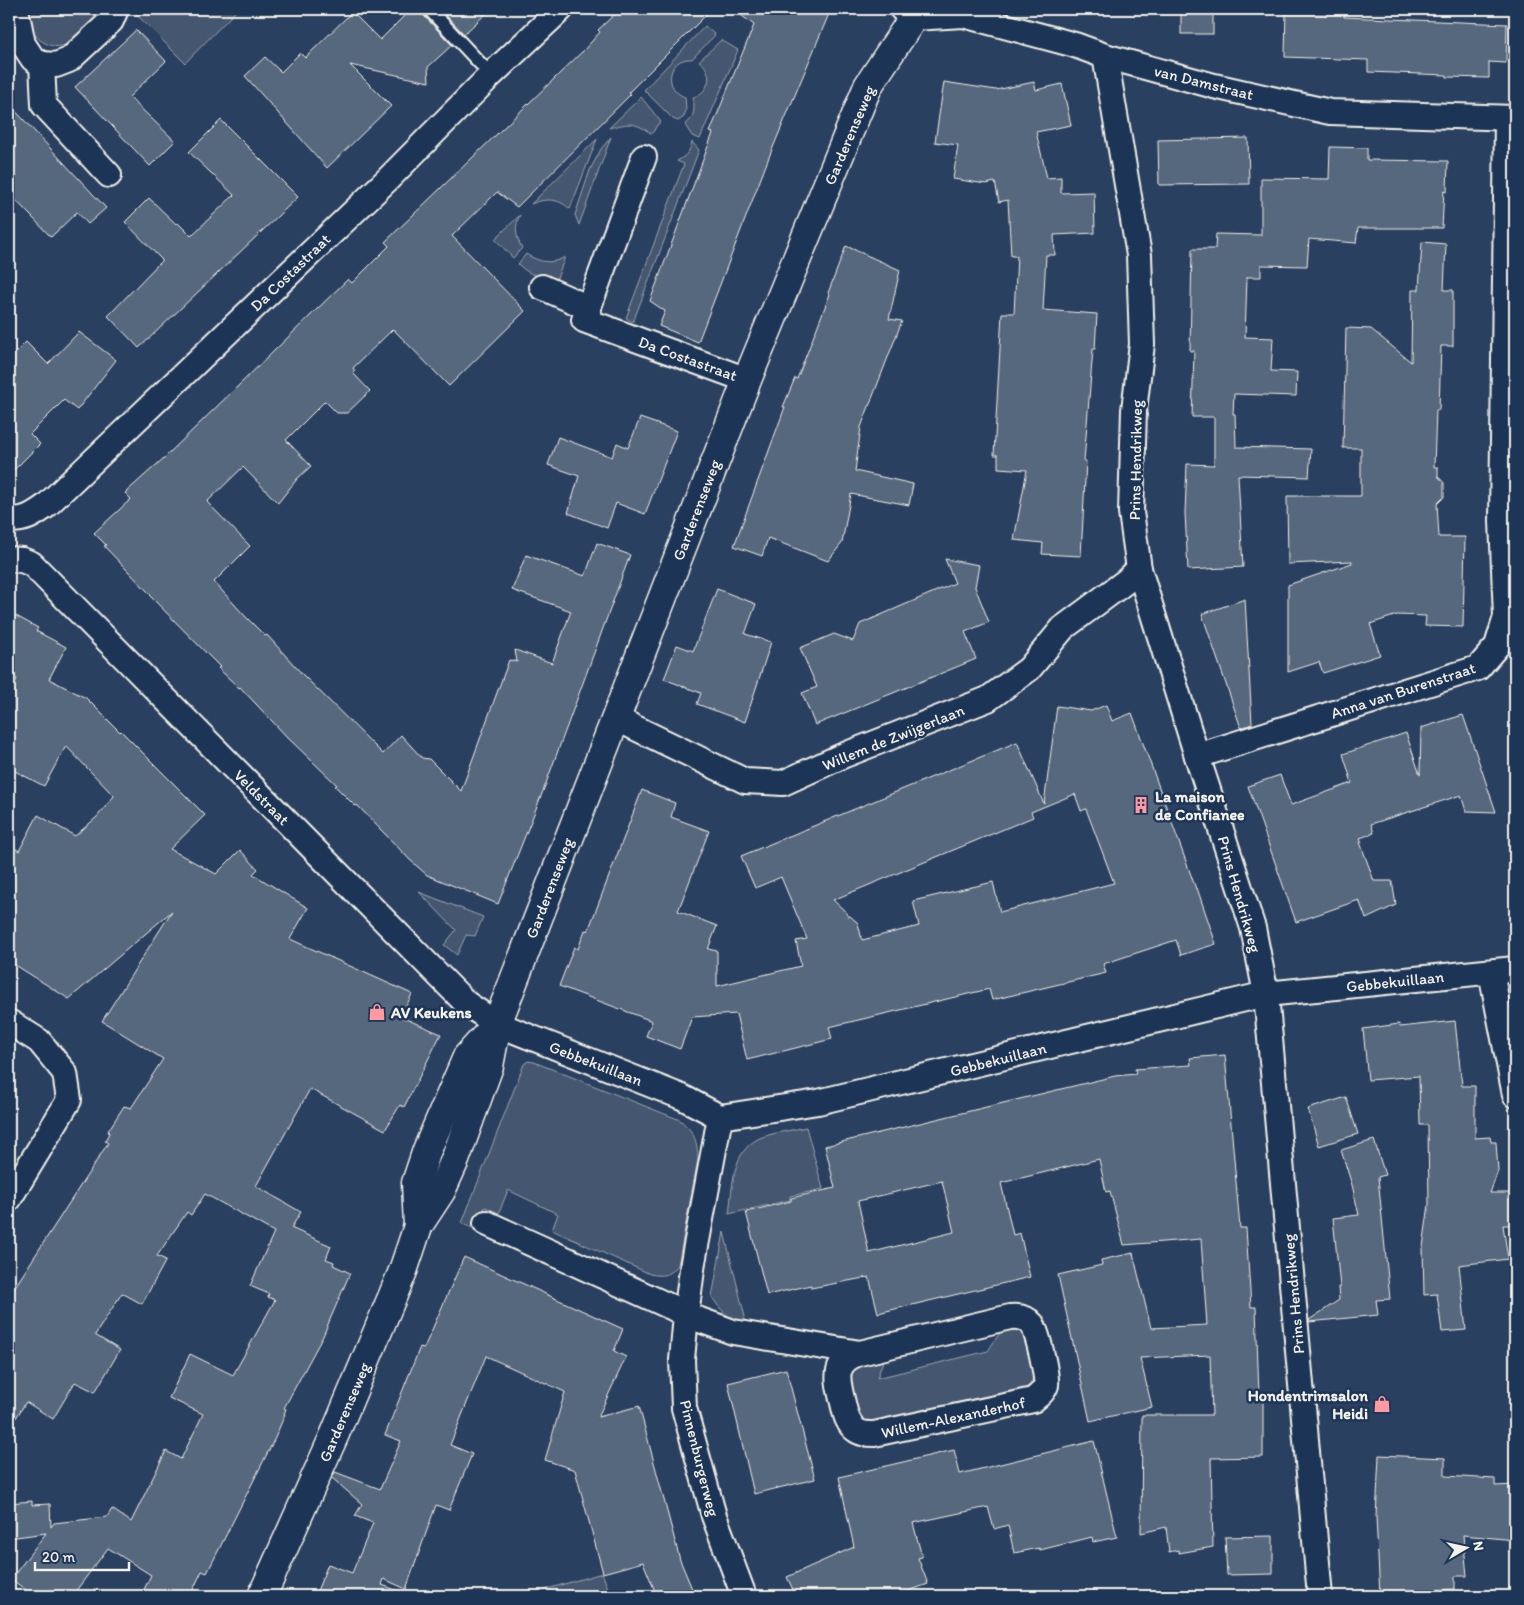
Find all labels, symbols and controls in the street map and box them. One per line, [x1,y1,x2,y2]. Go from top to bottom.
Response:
street label: van Damstraat [1152,61,1256,104]
street label: Garderenseweg [820,82,879,188]
street label: Da Costastraat [246,229,334,315]
street label: Da Costastraat [636,332,740,385]
street label: Prins Hendrikweg [1125,399,1146,520]
street label: Garderenseweg [669,456,725,563]
street label: Anna van Burenstraat [1328,658,1478,723]
street label: Willem de Zwijgerlaan [819,700,967,775]
street label: Veldstraat [230,766,293,829]
place label: La maison de Confianee [1155,787,1245,824]
building icon: La maison de Confianee [1131,795,1151,815]
street label: Garderenseweg [522,834,578,941]
street label: Prins Hendrikweg [1214,834,1265,955]
street label: Gebbekuillaan [1345,967,1445,996]
shop icon: AV Keukens [367,1002,387,1022]
place label: AV Keukens [390,1003,472,1022]
street label: Gebbekuillaan [546,1037,645,1090]
street label: Gebbekuillaan [948,1038,1048,1081]
street label: Prins Hendrikweg [1279,1232,1308,1355]
street label: Garderenseweg [315,1359,374,1465]
place label: Hondentrimsalon Heidi [1248,1386,1369,1423]
street label: Willem-Alexanderhof [879,1393,1028,1442]
shop icon: Hondentrimsalon Heidi [1372,1394,1392,1414]
street label: Pinnenburgerweg [676,1398,723,1519]
north arrow [1442,1522,1492,1572]
scale bar [35,1540,129,1572]
text: N [1469,1540,1487,1552]
text: 20 m [42,1548,76,1566]

